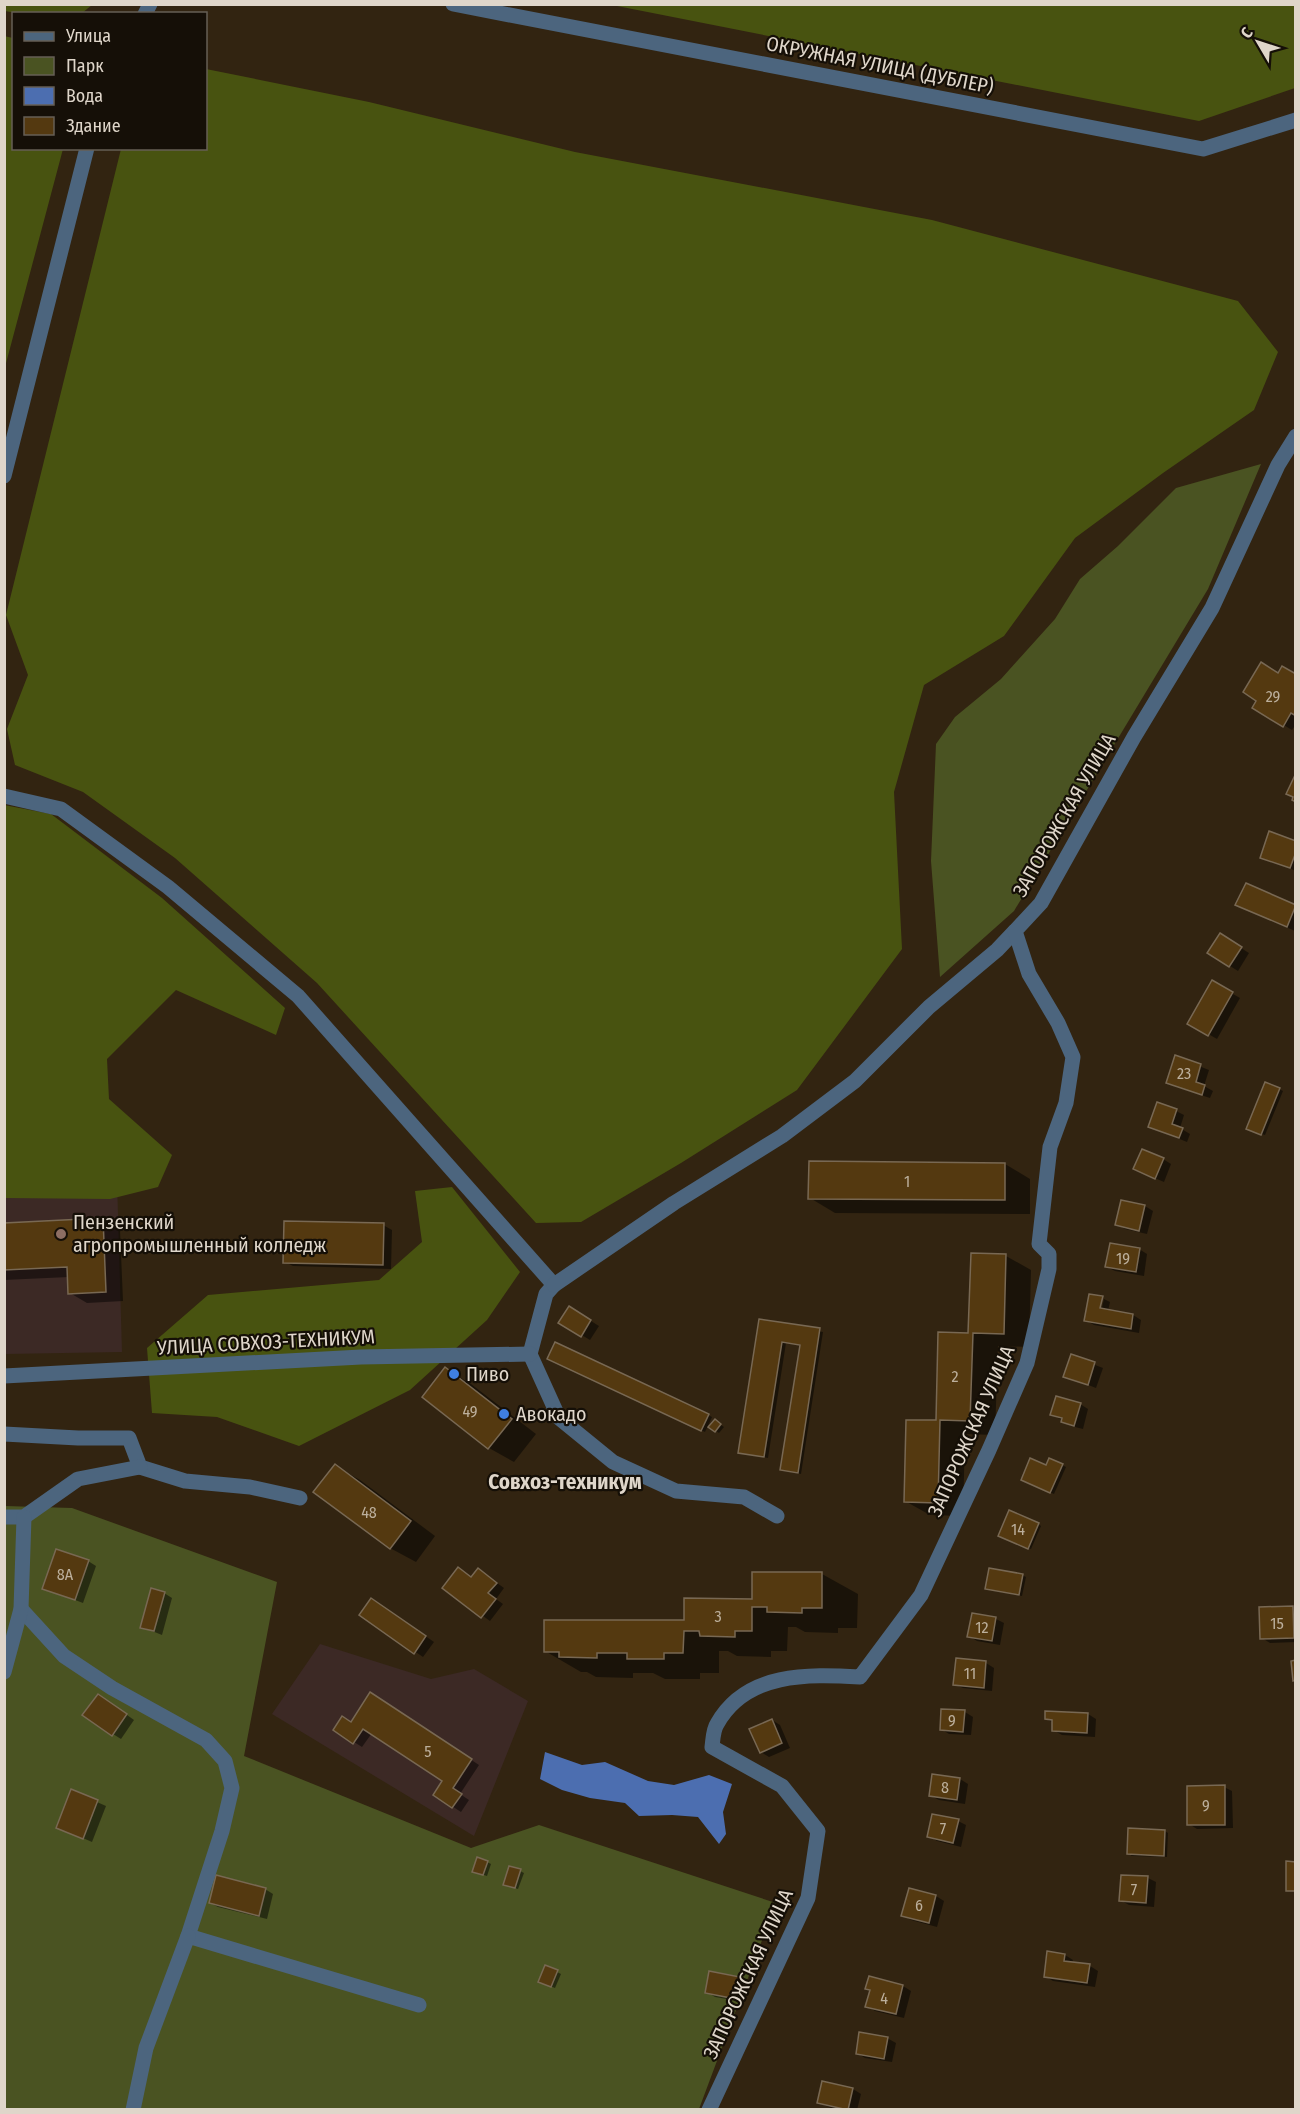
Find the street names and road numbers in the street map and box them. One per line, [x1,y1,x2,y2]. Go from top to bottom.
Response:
street label: ОКРУЖНАЯ УЛИЦА (ДУБЛЕР) [764,31,996,99]
street label: ЗАПОРОЖСКАЯ УЛИЦА [1007,729,1121,901]
street label: УЛИЦА СОВХОЗ-ТЕХНИКУМ [155,1324,376,1360]
street label: ЗАПОРОЖСКАЯ УЛИЦА [922,1341,1020,1520]
street label: ЗАПОРОЖСКАЯ УЛИЦА [698,1885,798,2063]

